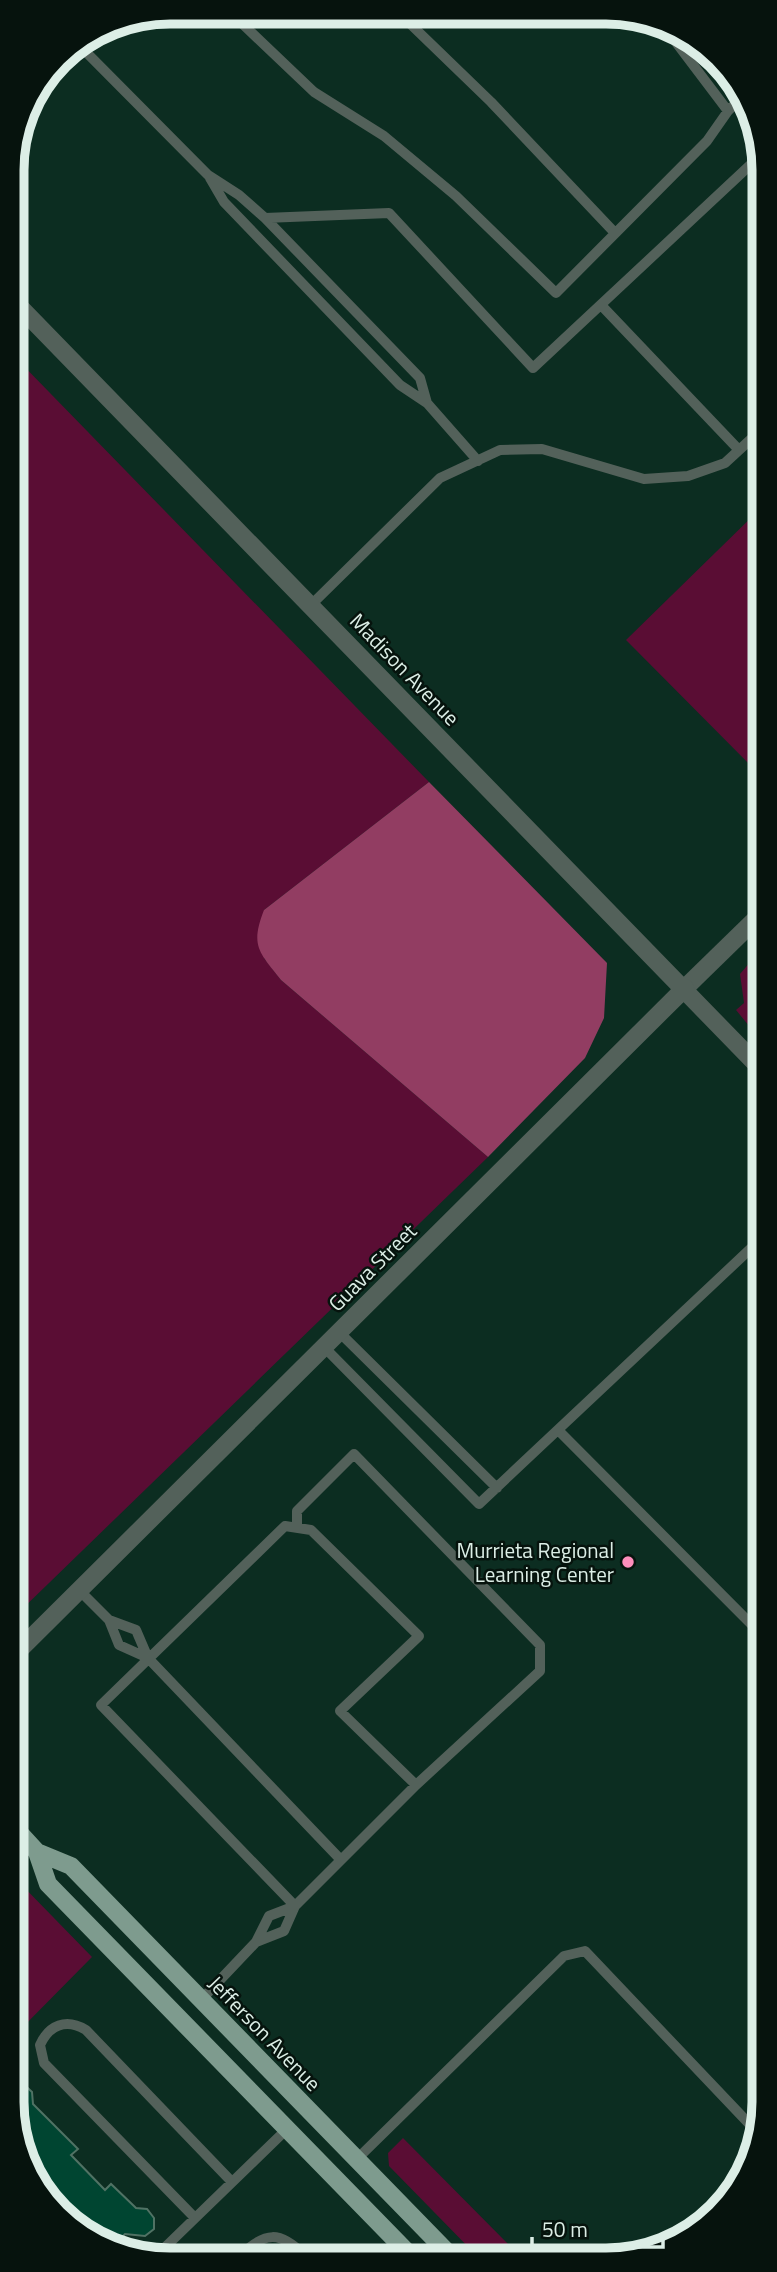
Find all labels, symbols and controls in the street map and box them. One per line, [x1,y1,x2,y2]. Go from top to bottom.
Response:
street label: Madison Avenue [343,605,467,733]
street label: Guava Street [320,1215,424,1319]
place label: Murrieta Regional Learning Center [457,1534,614,1590]
marker: Murrieta Regional Learning Center [620,1554,636,1570]
street label: Jefferson Avenue [201,1968,329,2098]
scale bar [532,2206,663,2250]
text: 50 m [542,2213,588,2245]

